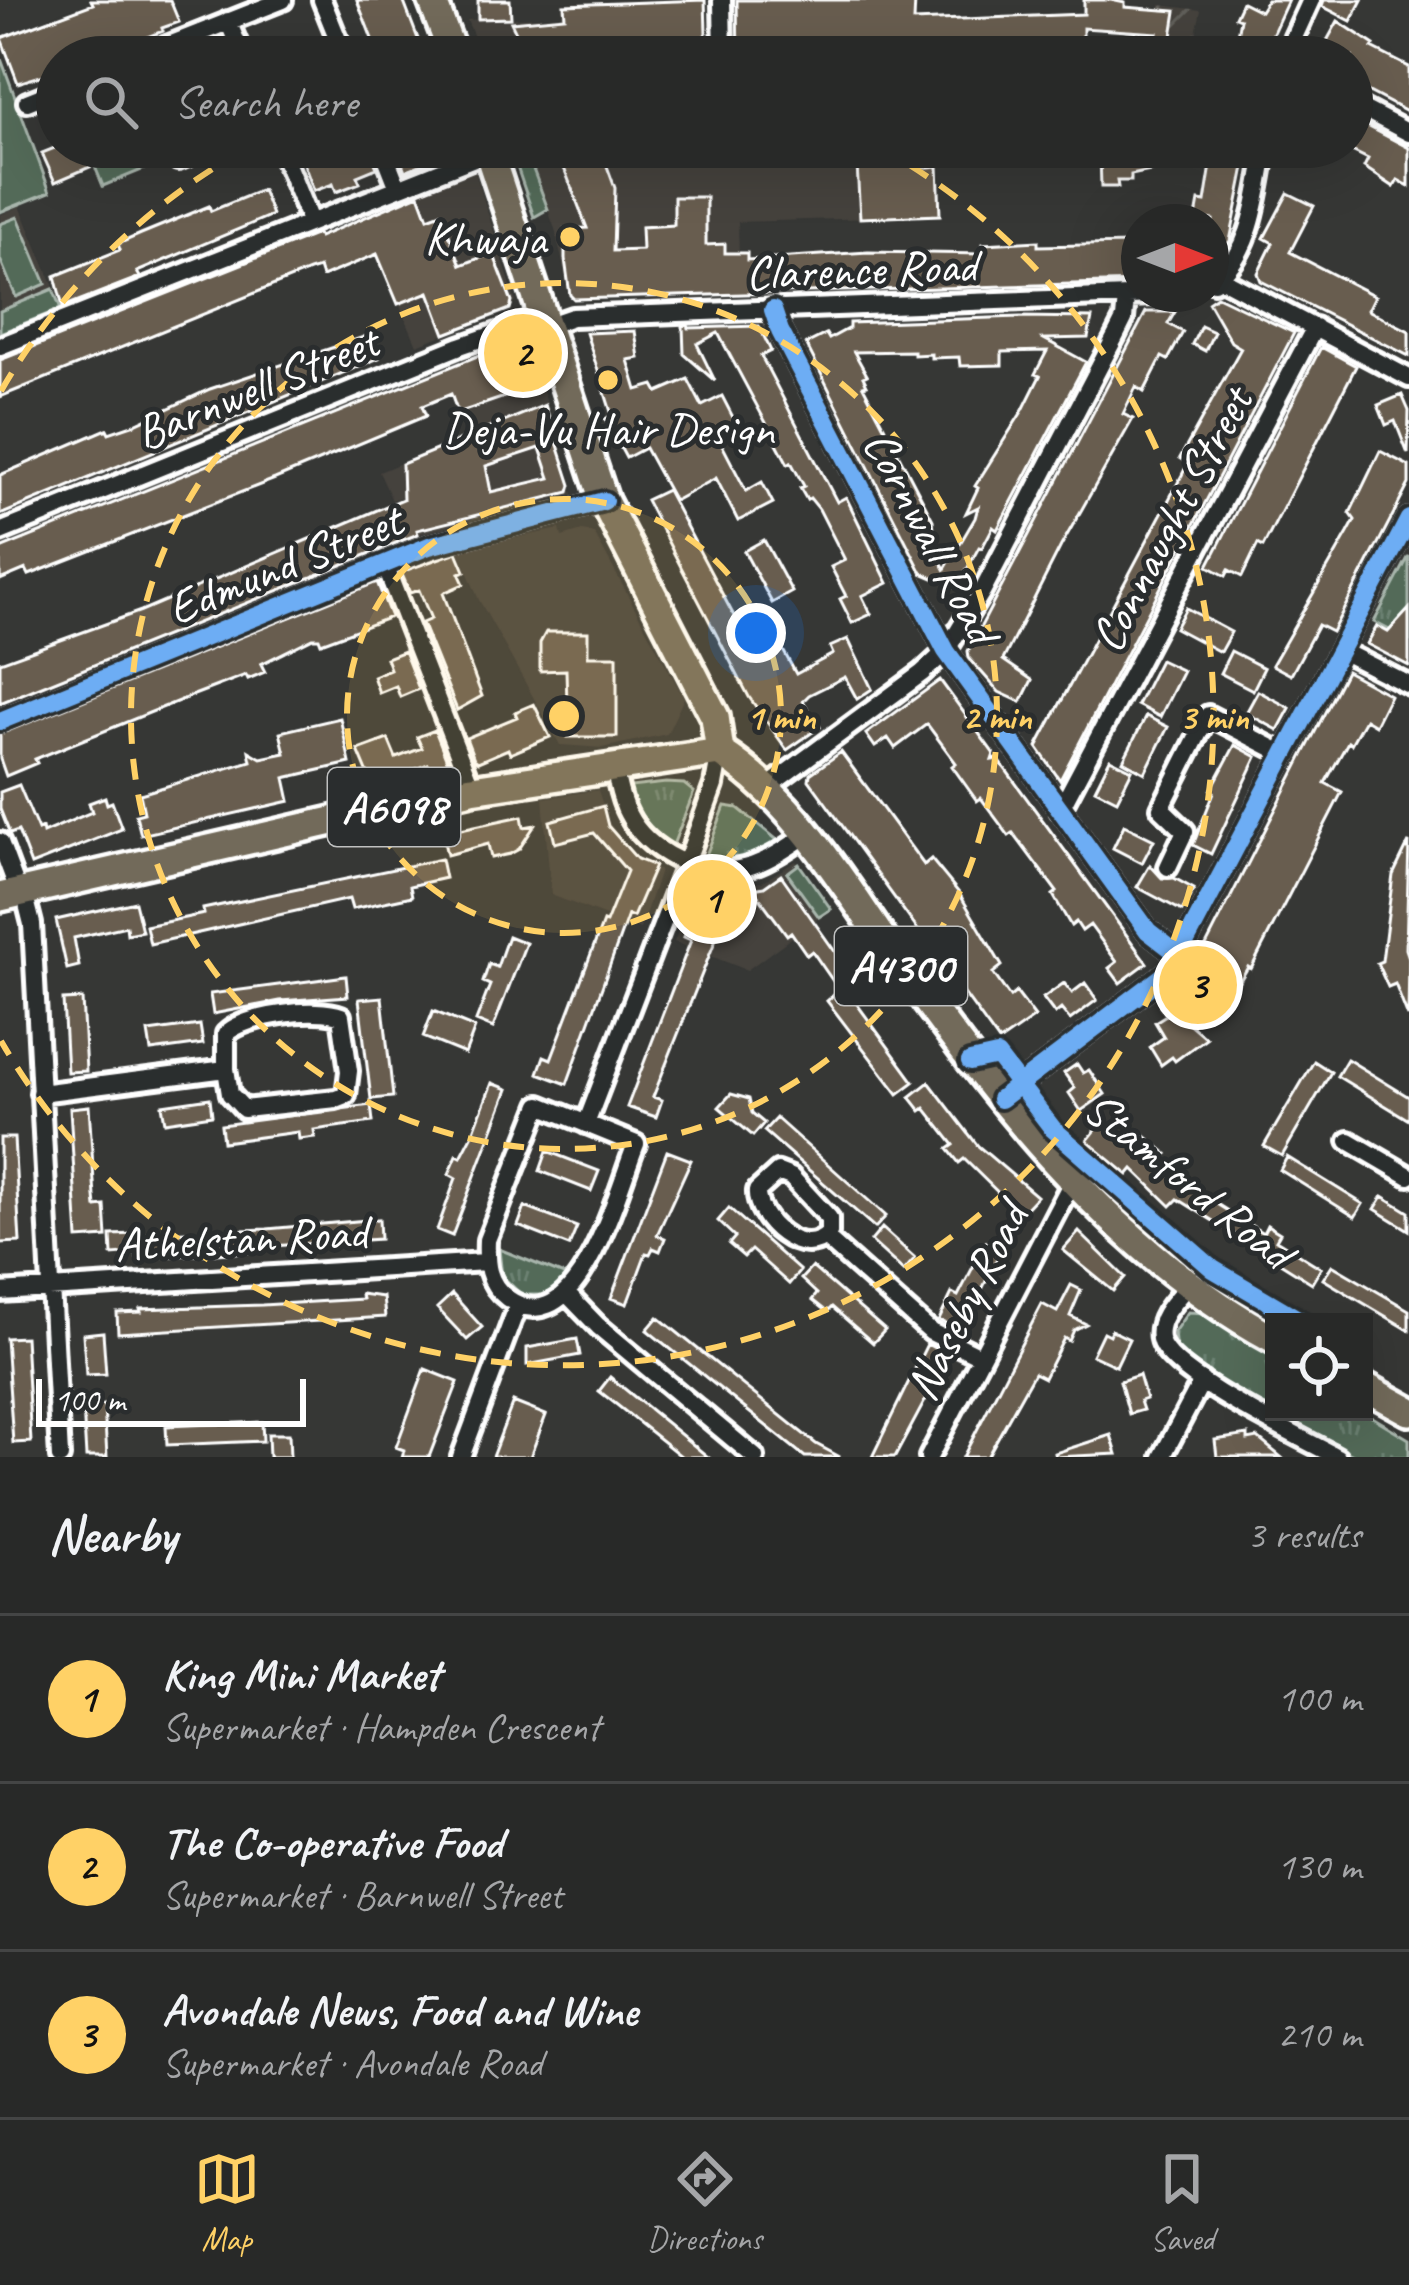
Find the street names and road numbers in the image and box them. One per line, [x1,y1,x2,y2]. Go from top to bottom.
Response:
street label: Clarence Road [745,235,985,303]
street label: Barnwell Street [126,310,390,463]
street label: Connaught Street [1076,374,1267,662]
street label: Cornwall Road [850,420,1015,659]
street label: Edmund Street [159,488,414,638]
road number: A6098 [328,768,460,846]
road number: A4300 [835,927,967,1005]
street label: Stamford Road [1072,1077,1310,1286]
street label: Naseby Road [891,1187,1044,1410]
street label: Athelstan Road [114,1201,376,1275]

